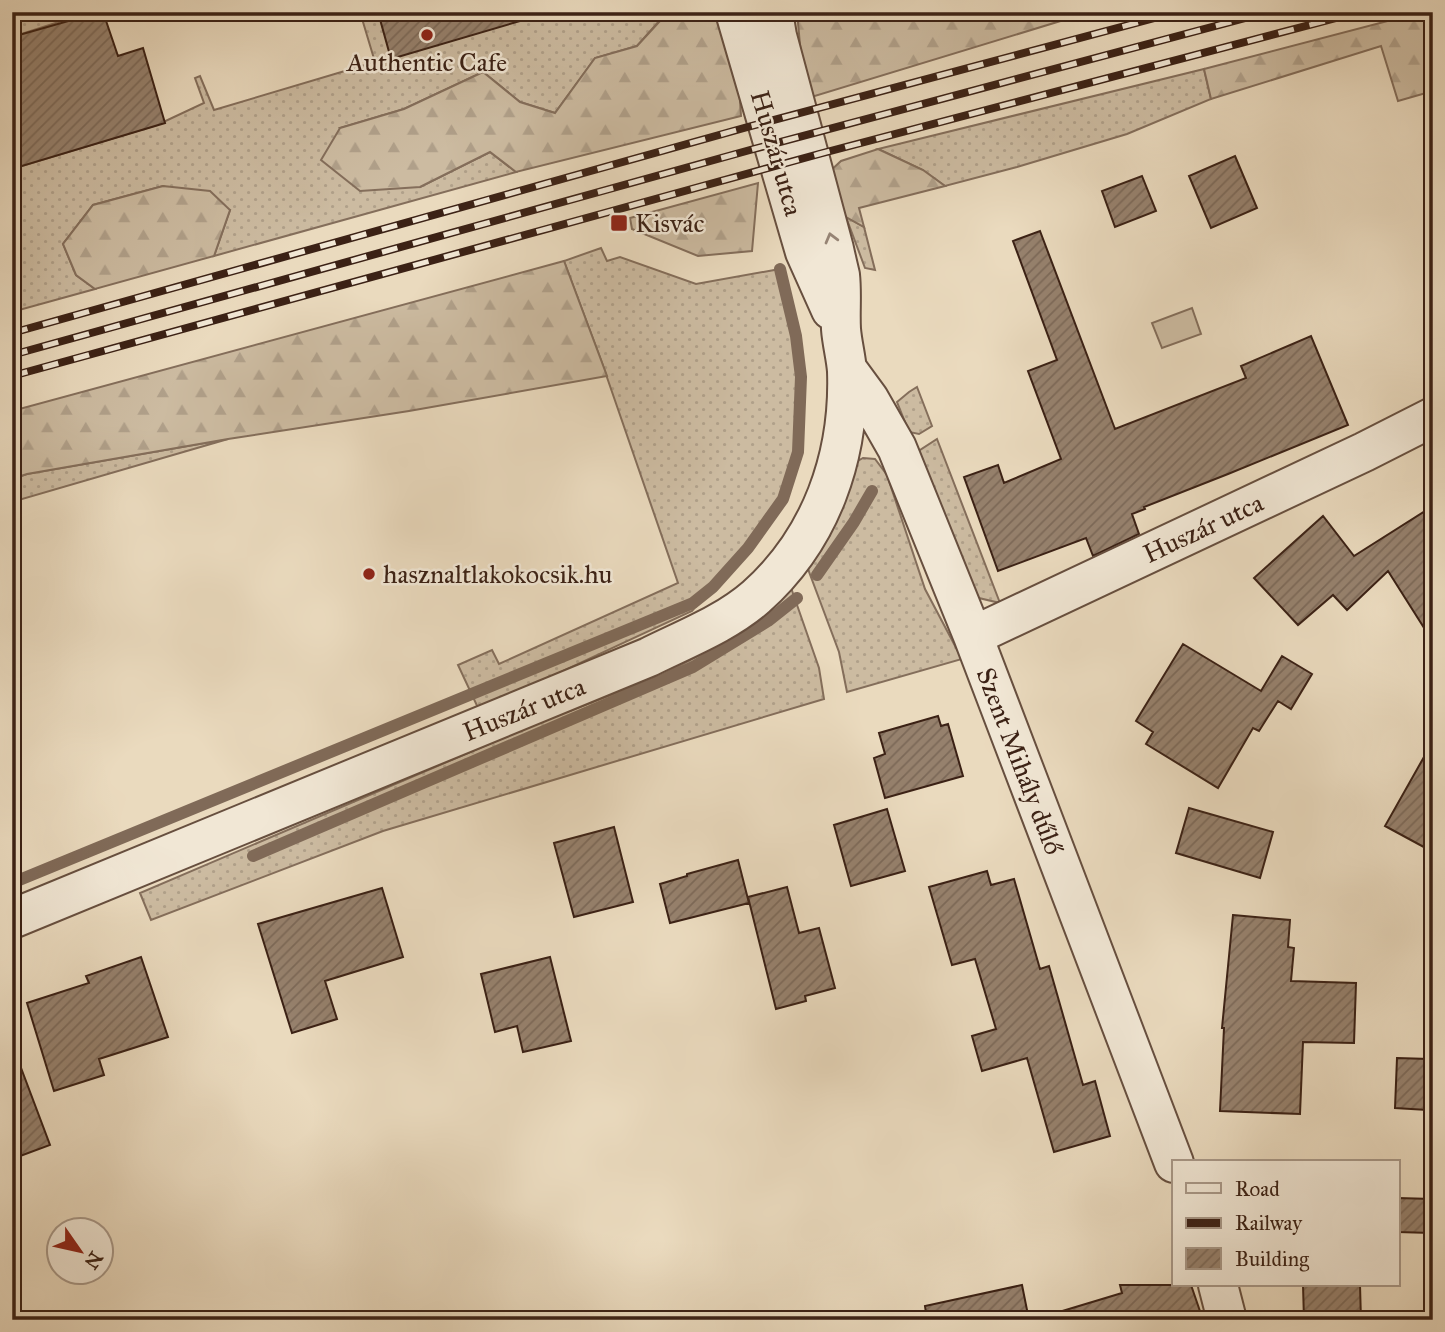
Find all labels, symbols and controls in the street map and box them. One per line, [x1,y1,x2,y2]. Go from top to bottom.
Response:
marker: Authentic Cafe [419,27,435,43]
place label: Authentic Cafe [346,46,507,78]
street label: Huszár utca [744,87,810,219]
place label: Kisvác [635,207,704,239]
marker: Kisvác [609,213,629,233]
one-way arrow [825,232,840,244]
street label: Huszár utca [1138,486,1268,570]
place label: hasznaltlakokocsik.hu [383,558,613,590]
marker: hasznaltlakokocsik.hu [361,566,377,582]
street label: Szent Mihály dűlő [970,663,1071,860]
street label: Huszár utca [458,670,590,748]
legend [1172,1160,1400,1286]
text: Road [1235,1176,1280,1202]
text: Railway [1235,1210,1303,1236]
north arrow [46,1216,116,1286]
text: Building [1235,1246,1309,1272]
text: N [80,1247,108,1273]

